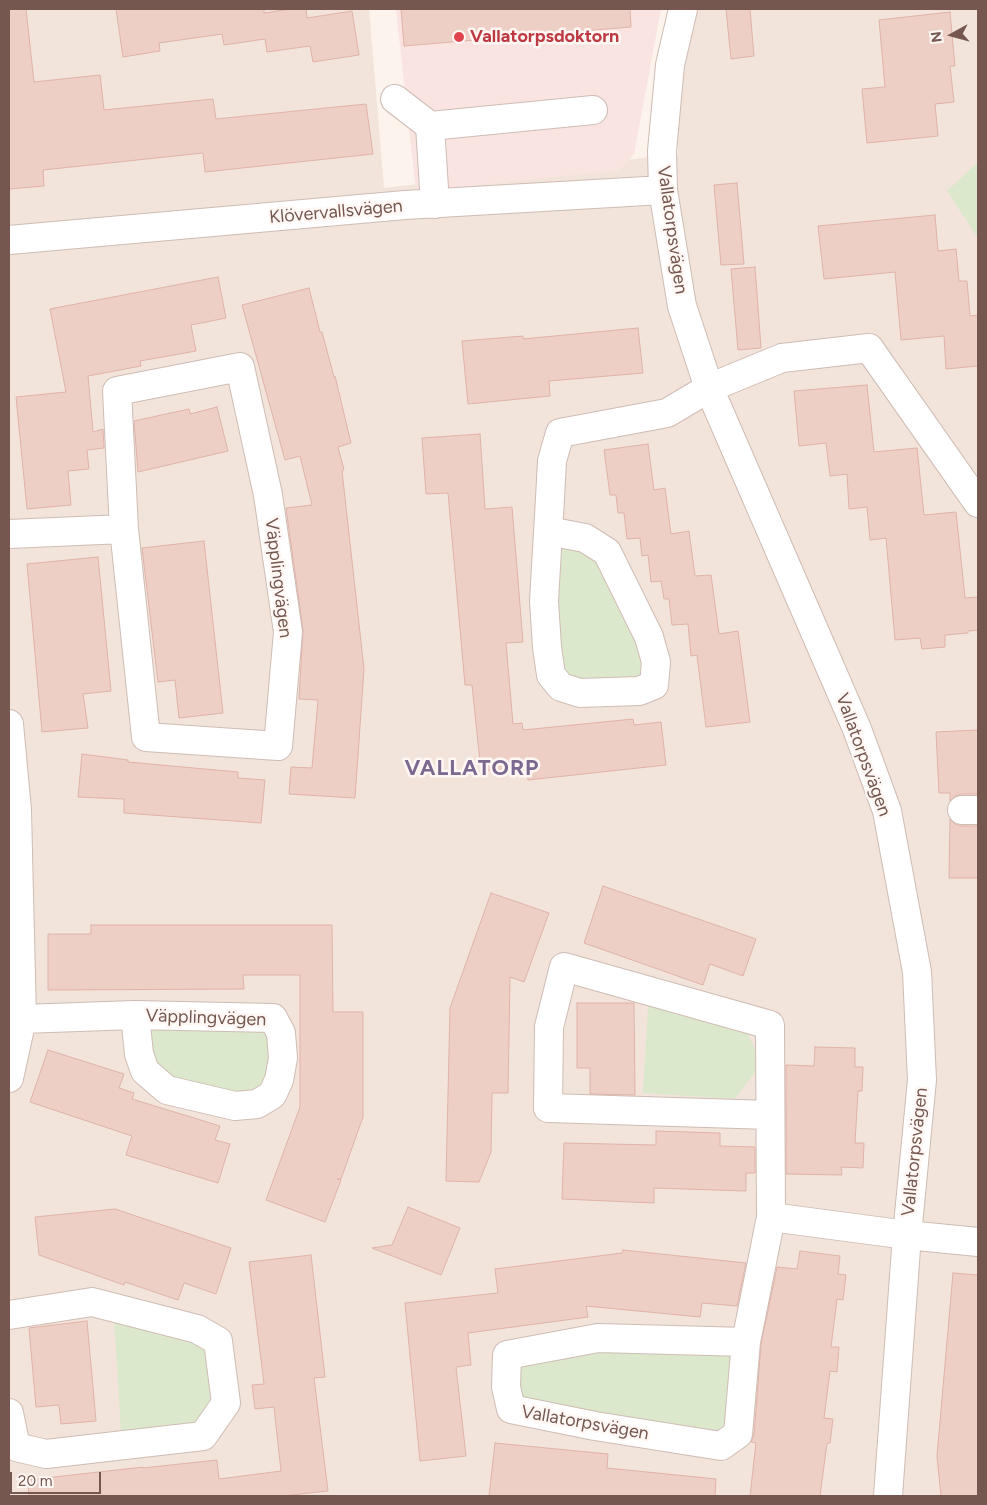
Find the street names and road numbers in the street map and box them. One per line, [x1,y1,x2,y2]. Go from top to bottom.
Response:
street label: Vallatorpsvägen [652,164,692,296]
street label: Klövervallsvägen [268,195,404,229]
street label: Väpplingvägen [260,517,296,639]
street label: Vallatorpsvägen [831,691,895,819]
street label: Väpplingvägen [145,1005,267,1031]
street label: Vallatorpsvägen [898,1087,932,1217]
street label: Vallatorpsvägen [519,1401,651,1445]

